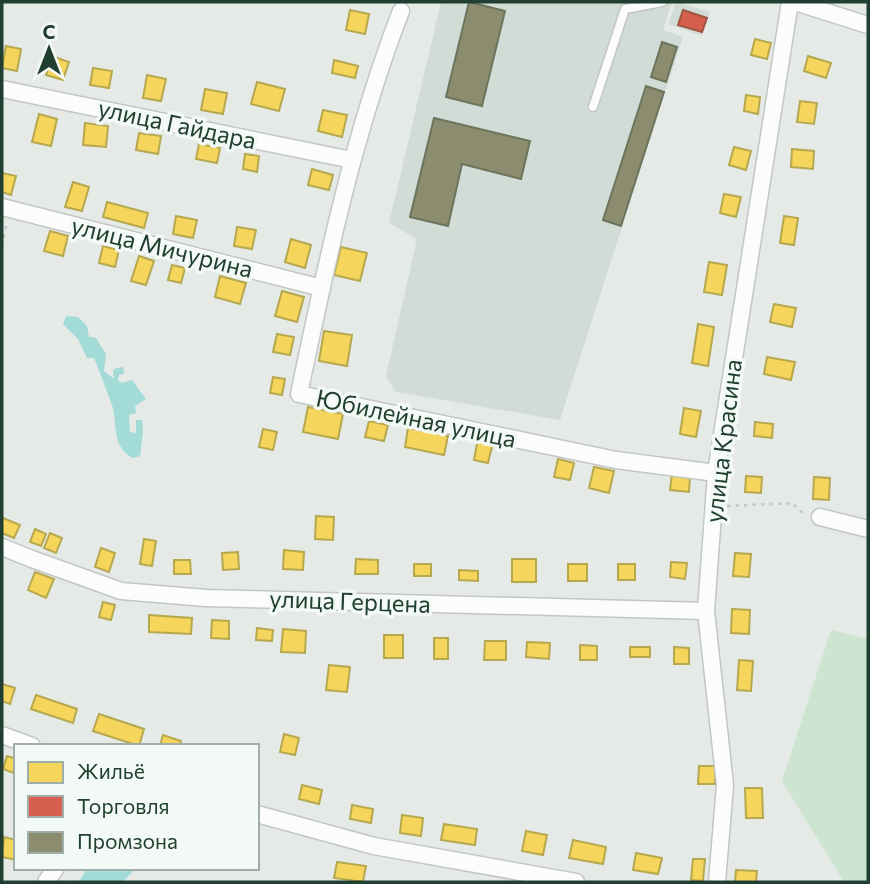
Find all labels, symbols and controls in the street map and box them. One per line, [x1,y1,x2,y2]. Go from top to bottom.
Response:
north arrow [14,14,84,84]
text: С [43,20,56,43]
street label: улица Гайдара [96,93,259,154]
street label: улица Мичурина [69,210,256,283]
street label: улица Красина [698,357,747,524]
street label: Юбилейная улица [314,382,519,453]
street label: улица Герцена [269,583,431,618]
legend [14,744,259,870]
text: Жильё [77,758,145,783]
text: Торговля [77,793,170,818]
text: Промзона [77,828,178,853]

